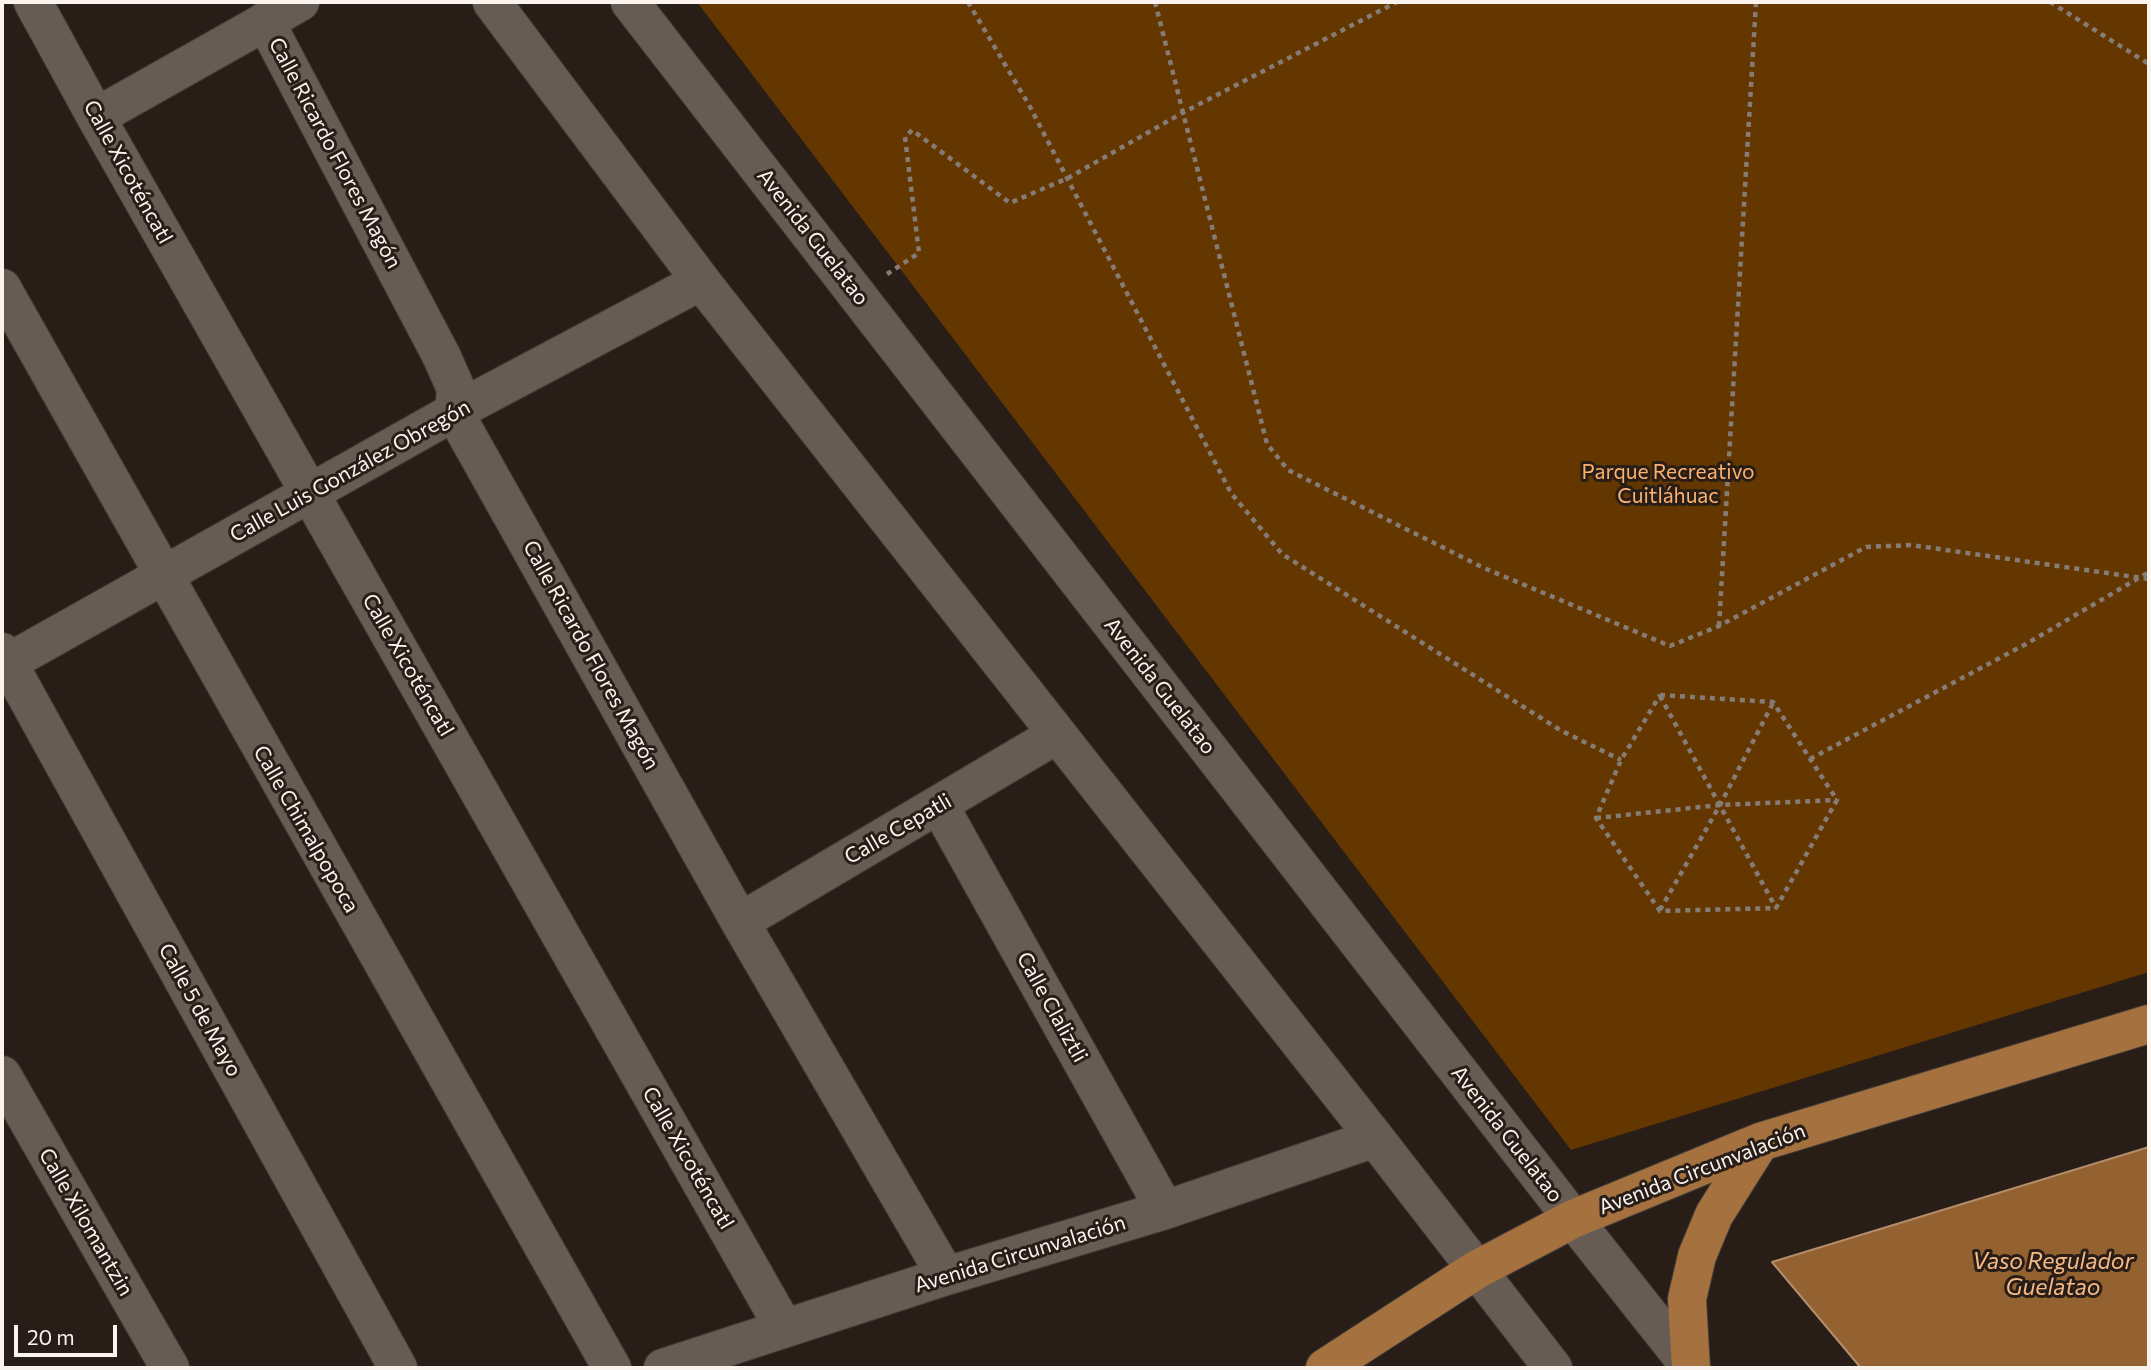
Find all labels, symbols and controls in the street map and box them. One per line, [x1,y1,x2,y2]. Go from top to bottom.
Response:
street label: Calle Ricardo Flores Magón [263,33,407,273]
street label: Calle Xicoténcatl [78,96,178,248]
street label: Avenida Guelatao [752,164,874,310]
street label: Calle Luis González Obregón [226,394,474,548]
park label: Parque Recreativo Cuitláhuac [1581,459,1755,509]
street label: Calle Ricardo Flores Magón [517,536,665,774]
street label: Calle Xicoténcatl [357,589,459,741]
street label: Avenida Guelatao [1099,613,1221,759]
street label: Calle Chimalpopoca [248,741,364,917]
street label: Calle Cepatli [840,788,956,870]
street label: Calle 5 de Mayo [153,939,247,1081]
street label: Calle Claliztli [1011,947,1093,1067]
street label: Avenida Guelatao [1446,1061,1568,1207]
street label: Calle Xicoténcatl [637,1082,739,1234]
street label: Avenida Circunvalación [1595,1118,1809,1220]
street label: Calle Xilomantzin [33,1144,139,1300]
street label: Avenida Circunvalación [911,1210,1129,1298]
water label: Vaso Regulador Guelatao [1972,1247,2134,1301]
scale bar [18,1310,121,1354]
text: 20 m [27,1324,75,1349]

